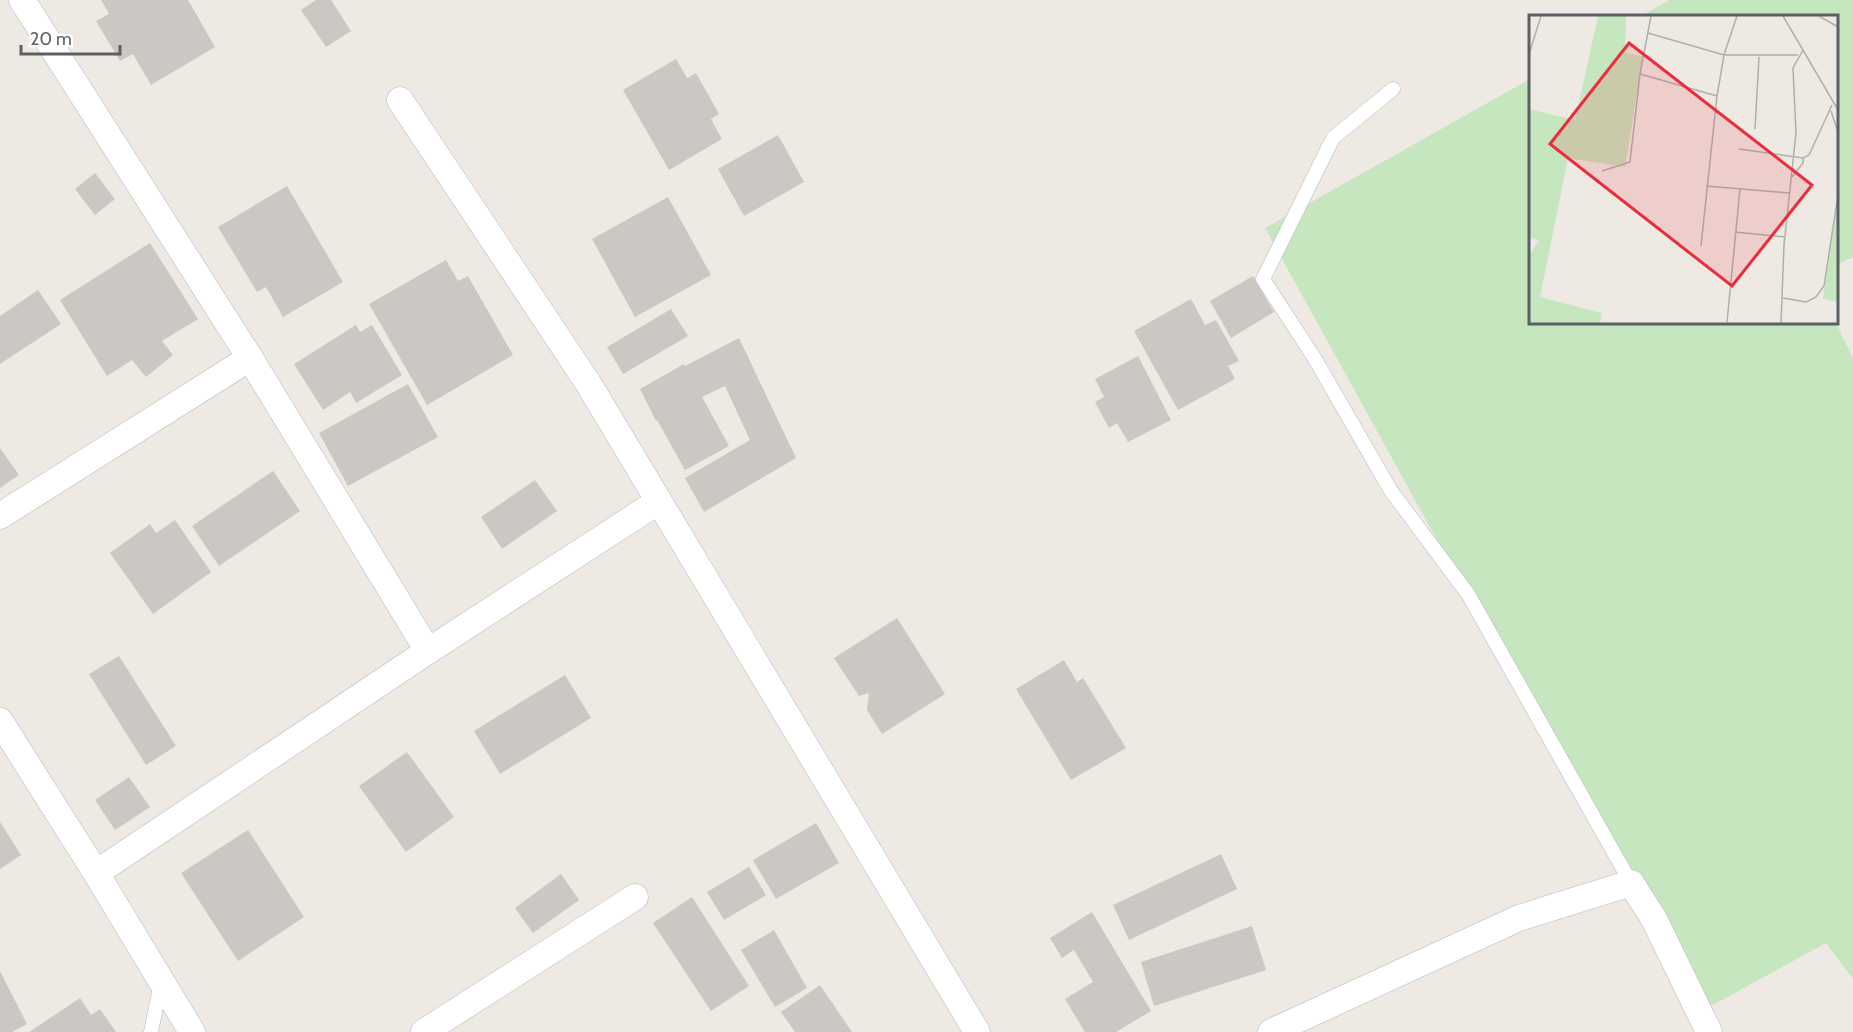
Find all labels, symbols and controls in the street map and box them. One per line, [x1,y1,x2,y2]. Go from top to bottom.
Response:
inset map [1529,15,1838,324]
scale bar [21,18,120,56]
text: 20 m [30,28,72,50]

